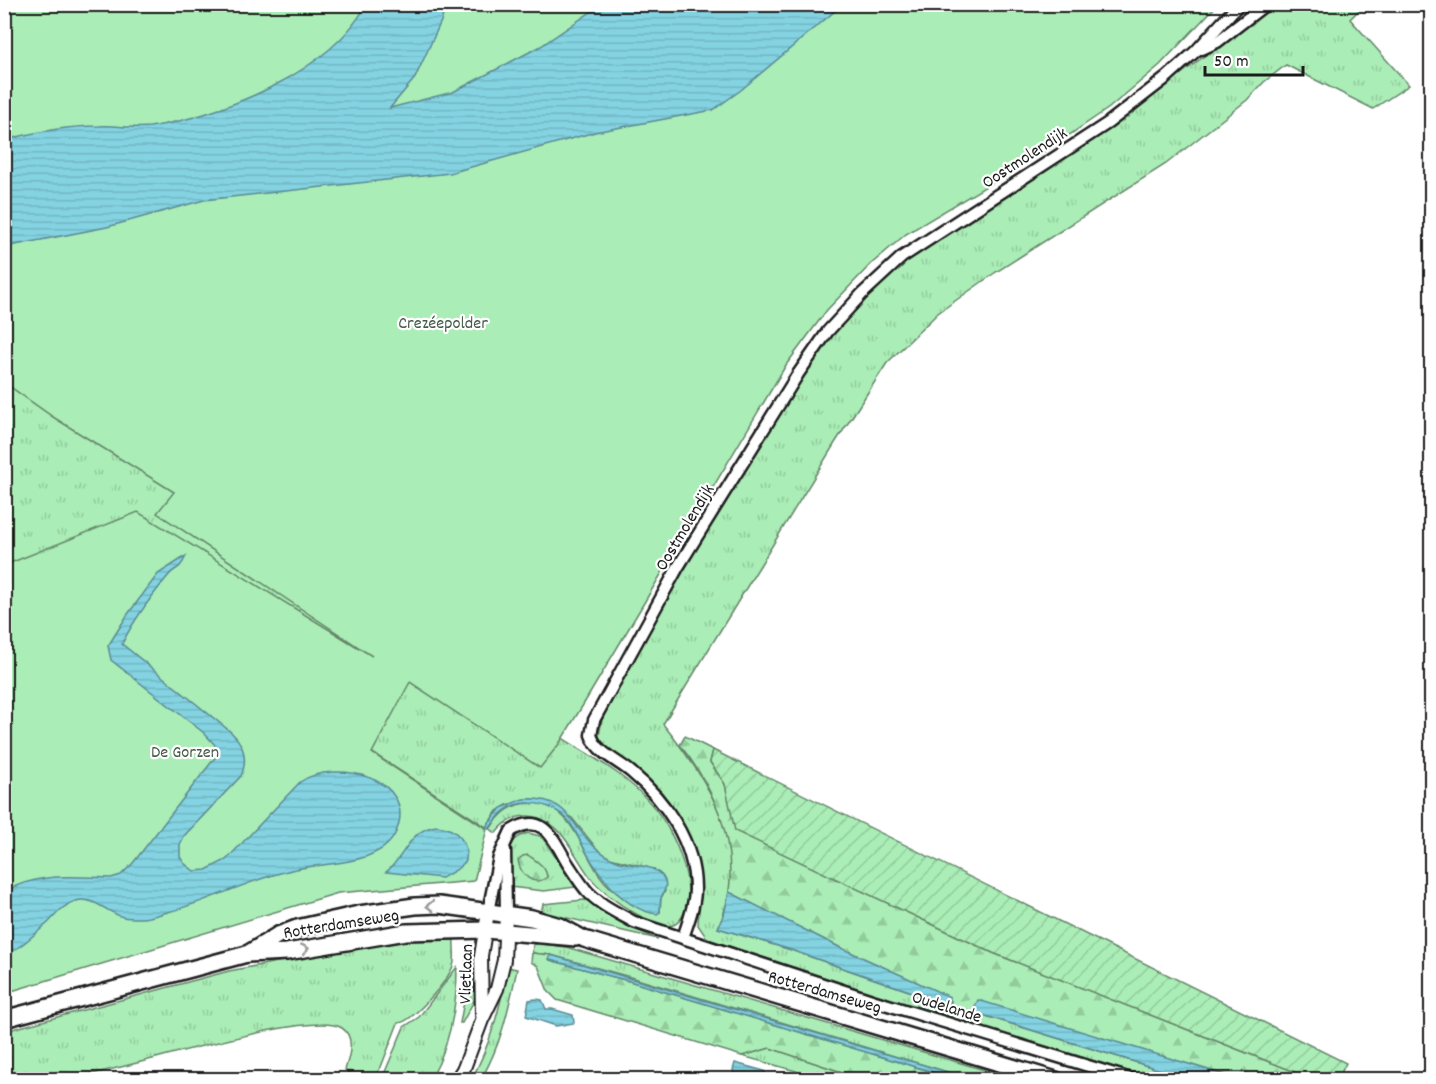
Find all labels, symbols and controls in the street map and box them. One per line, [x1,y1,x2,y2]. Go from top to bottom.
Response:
scale bar [1205,39,1302,77]
text: 50 m [1214,50,1249,75]
street label: Oostmolendijk [978,122,1073,196]
park label: Crezéepolder [398,312,488,337]
street label: Oostmolendijk [650,480,722,576]
park label: De Gorzen [151,741,219,766]
one-way arrow [425,899,434,912]
street label: Rotterdamseweg [282,904,401,947]
one-way arrow [300,943,310,956]
street label: Vlietlaan [454,944,481,1005]
street label: Rotterdamseweg [765,965,884,1022]
street label: Oudelande [908,986,984,1031]

